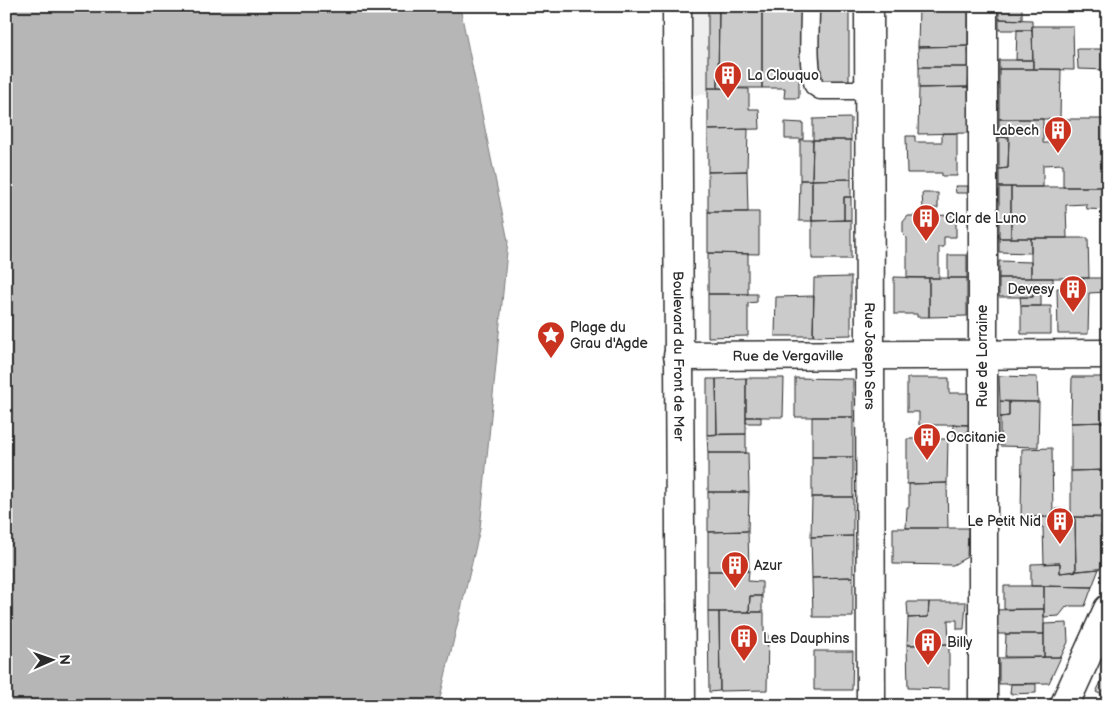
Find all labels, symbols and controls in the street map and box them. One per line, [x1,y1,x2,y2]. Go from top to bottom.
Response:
building icon: La Clouquo [713,60,743,99]
place label: La Clouquo [747,67,819,84]
building icon: Labech [1043,115,1073,154]
place label: Labech [992,122,1039,139]
building icon: Clar de Luno [911,203,941,242]
place label: Clar de Luno [945,210,1027,227]
street label: Boulevard du Front de Mer [670,271,688,442]
building icon: Devesy [1058,274,1088,313]
place label: Devesy [1008,281,1055,298]
street label: Rue Joseph Sers [861,302,879,410]
street label: Rue de Lorraine [974,305,991,407]
place label: Plage du Grau d'Agde [570,319,648,352]
place icon: Plage du Grau d'Agde [536,320,566,359]
street label: Rue de Vergaville [733,347,843,364]
building icon: Occitanie [912,422,942,461]
place label: Occitanie [946,429,1006,446]
building icon: Le Petit Nid [1045,506,1075,545]
place label: Le Petit Nid [967,513,1041,530]
building icon: Azur [720,550,750,589]
place label: Azur [754,557,783,574]
building icon: Les Dauphins [729,623,759,662]
building icon: Billy [913,627,943,666]
place label: Les Dauphins [763,630,849,647]
north arrow [28,634,78,684]
place label: Billy [947,634,973,651]
text: N [56,654,73,665]

